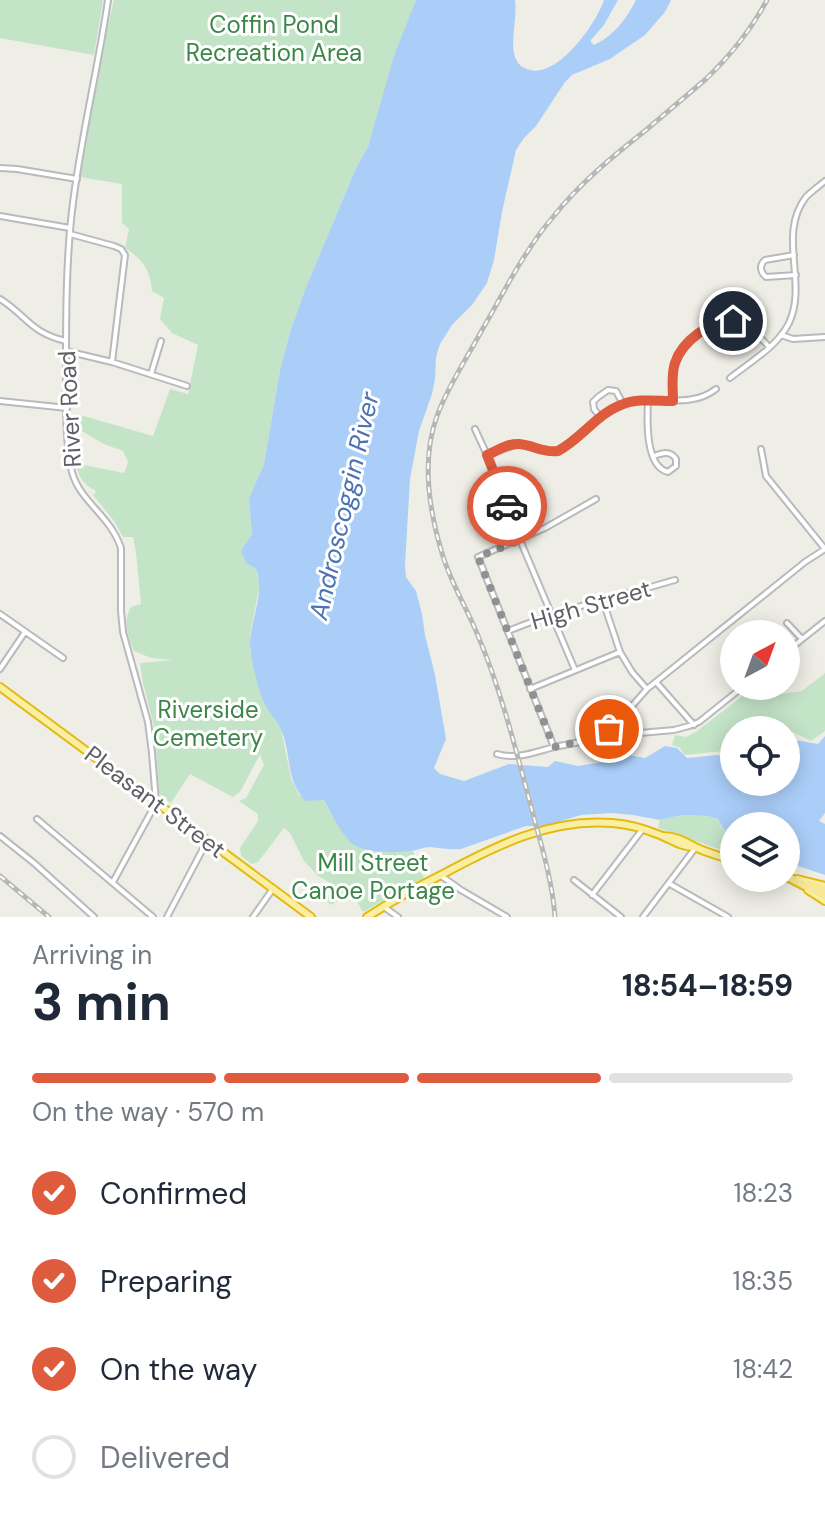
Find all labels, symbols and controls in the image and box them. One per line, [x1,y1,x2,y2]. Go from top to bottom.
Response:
park label: Coffin Pond Recreation Area [186,9,362,68]
pin [699,287,767,355]
icon: home [711,299,755,343]
street label: River Road [51,350,88,468]
water label: Androscoggin River [301,388,387,624]
courier [467,466,547,546]
icon: car [485,484,529,528]
street label: High Street [527,573,655,636]
north arrow [720,620,800,700]
map controls [720,620,800,892]
park label: Riverside Cemetery [153,694,263,753]
pin [575,695,643,763]
icon: bag [587,707,631,751]
button: locate [720,716,800,796]
street label: Pleasant Street [79,738,232,865]
button: layers [720,812,800,892]
park label: Mill Street Canoe Portage [291,847,455,906]
text: Arriving in [32,938,152,972]
text: 18:54–18:59 [622,966,793,1005]
text: 3 min [32,968,171,1036]
text: On the way · 570 m [32,1095,264,1129]
icon: check [32,1171,76,1215]
text: Confirmed [100,1174,247,1213]
text: 18:23 [733,1176,793,1210]
icon: check [32,1259,76,1303]
text: Preparing [100,1262,232,1301]
text: 18:35 [733,1264,793,1298]
icon: check [32,1347,76,1391]
text: On the way [100,1350,257,1389]
text: 18:42 [733,1352,793,1386]
text: Delivered [100,1438,230,1477]

